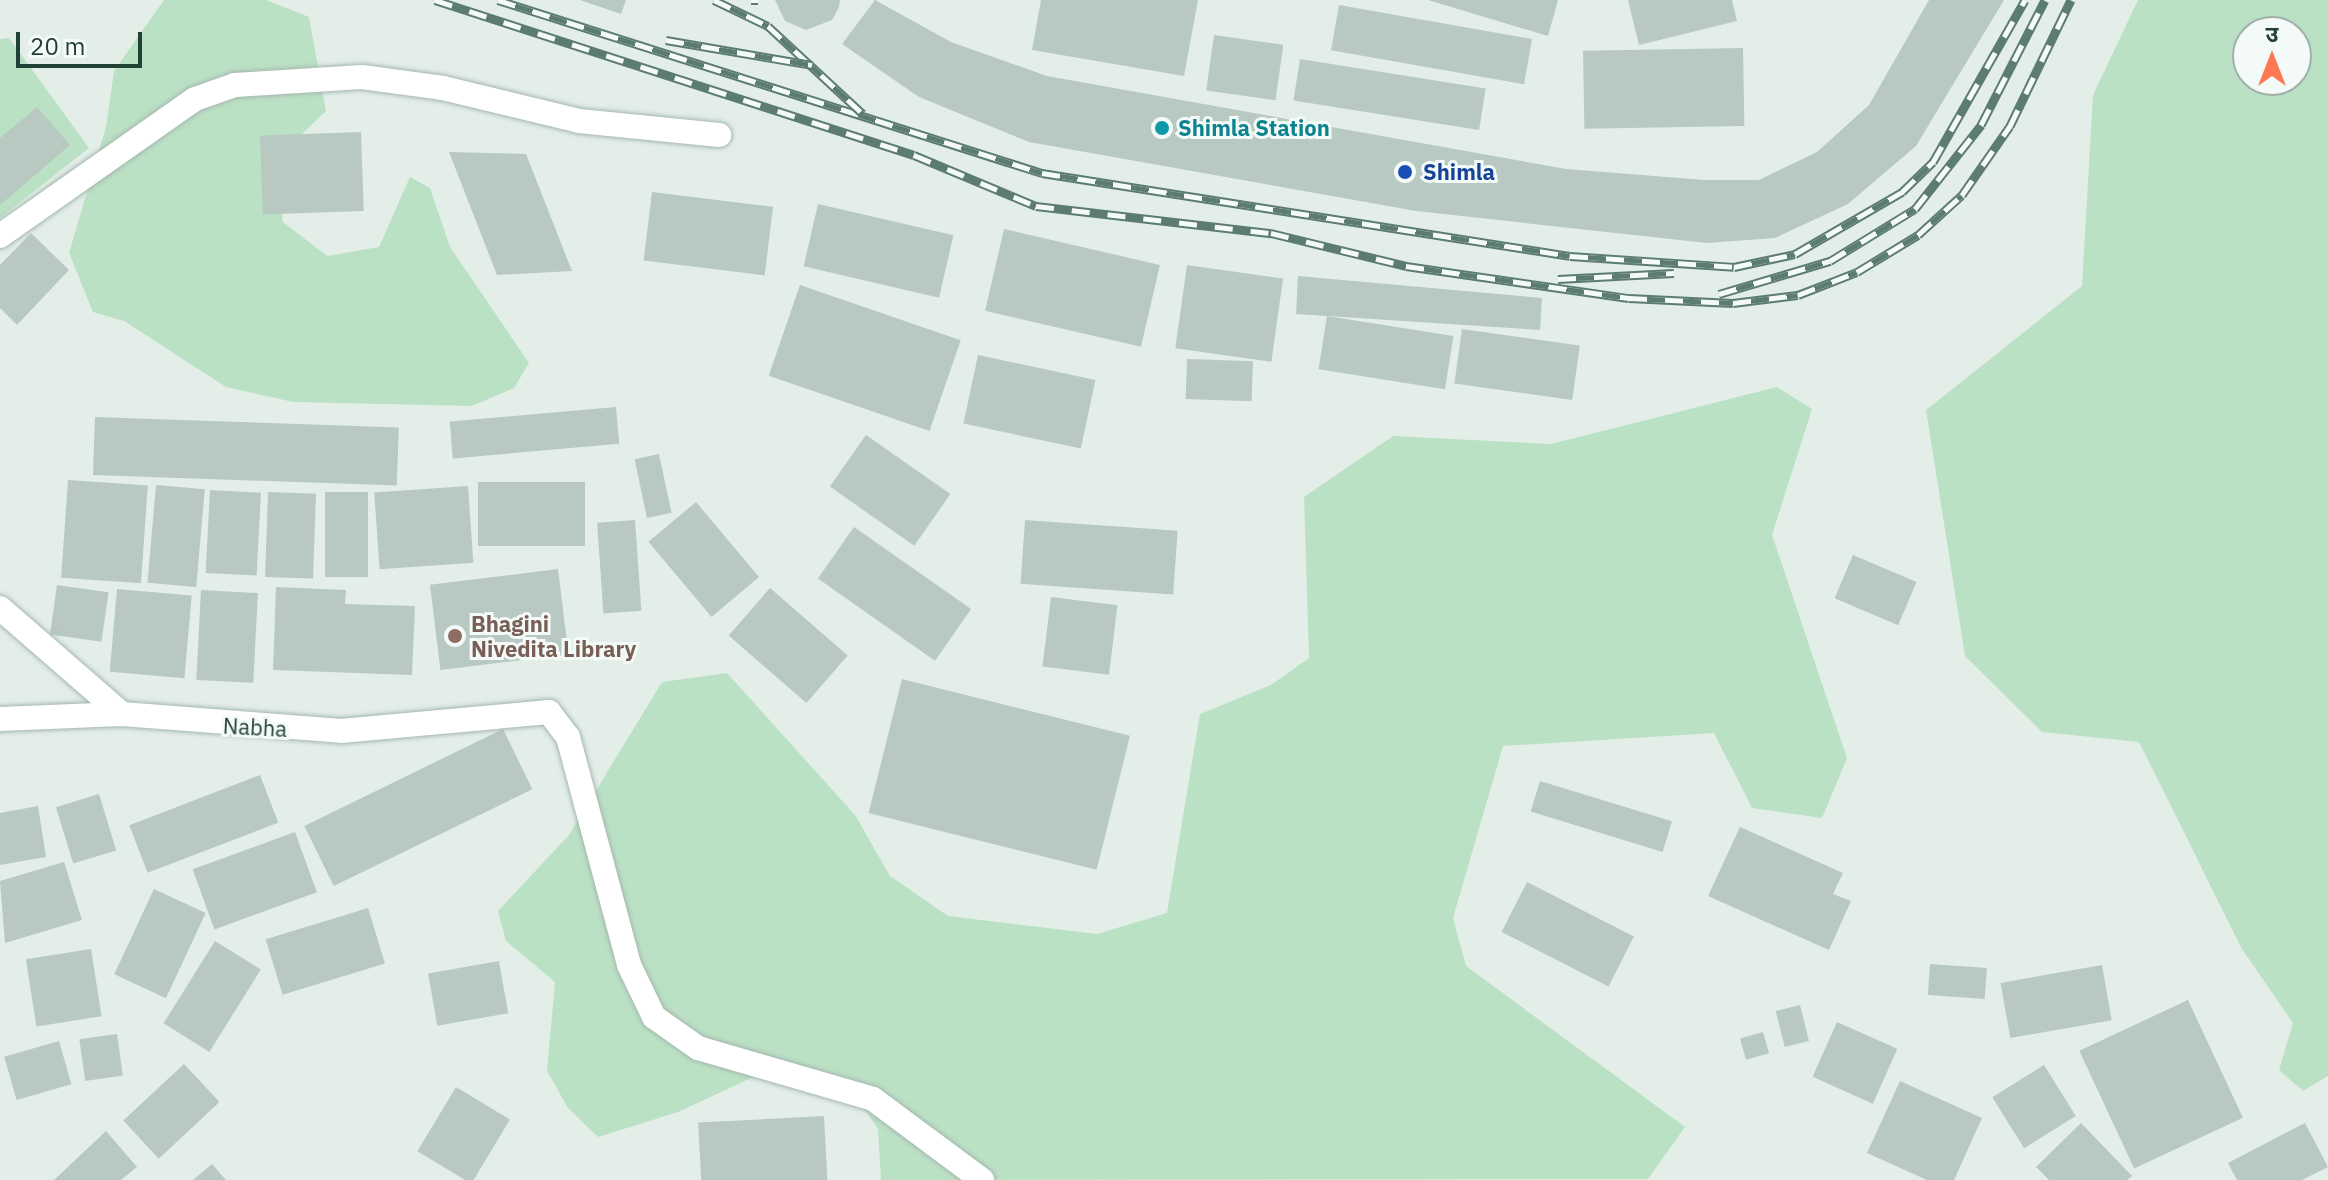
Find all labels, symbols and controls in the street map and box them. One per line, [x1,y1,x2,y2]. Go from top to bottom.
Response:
scale bar [20,16,146,66]
north arrow [2232,16,2312,96]
text: उ [2266,19,2278,48]
text: 20 m [30,30,85,62]
place label: Shimla Station [1178,115,1330,141]
marker: Shimla Station [1153,119,1171,137]
place label: Shimla [1423,159,1495,185]
marker: Shimla [1394,161,1416,183]
place label: Bhagini Nivedita Library [471,610,636,662]
marker: Bhagini Nivedita Library [446,627,464,645]
street label: Nabha [222,712,288,742]

